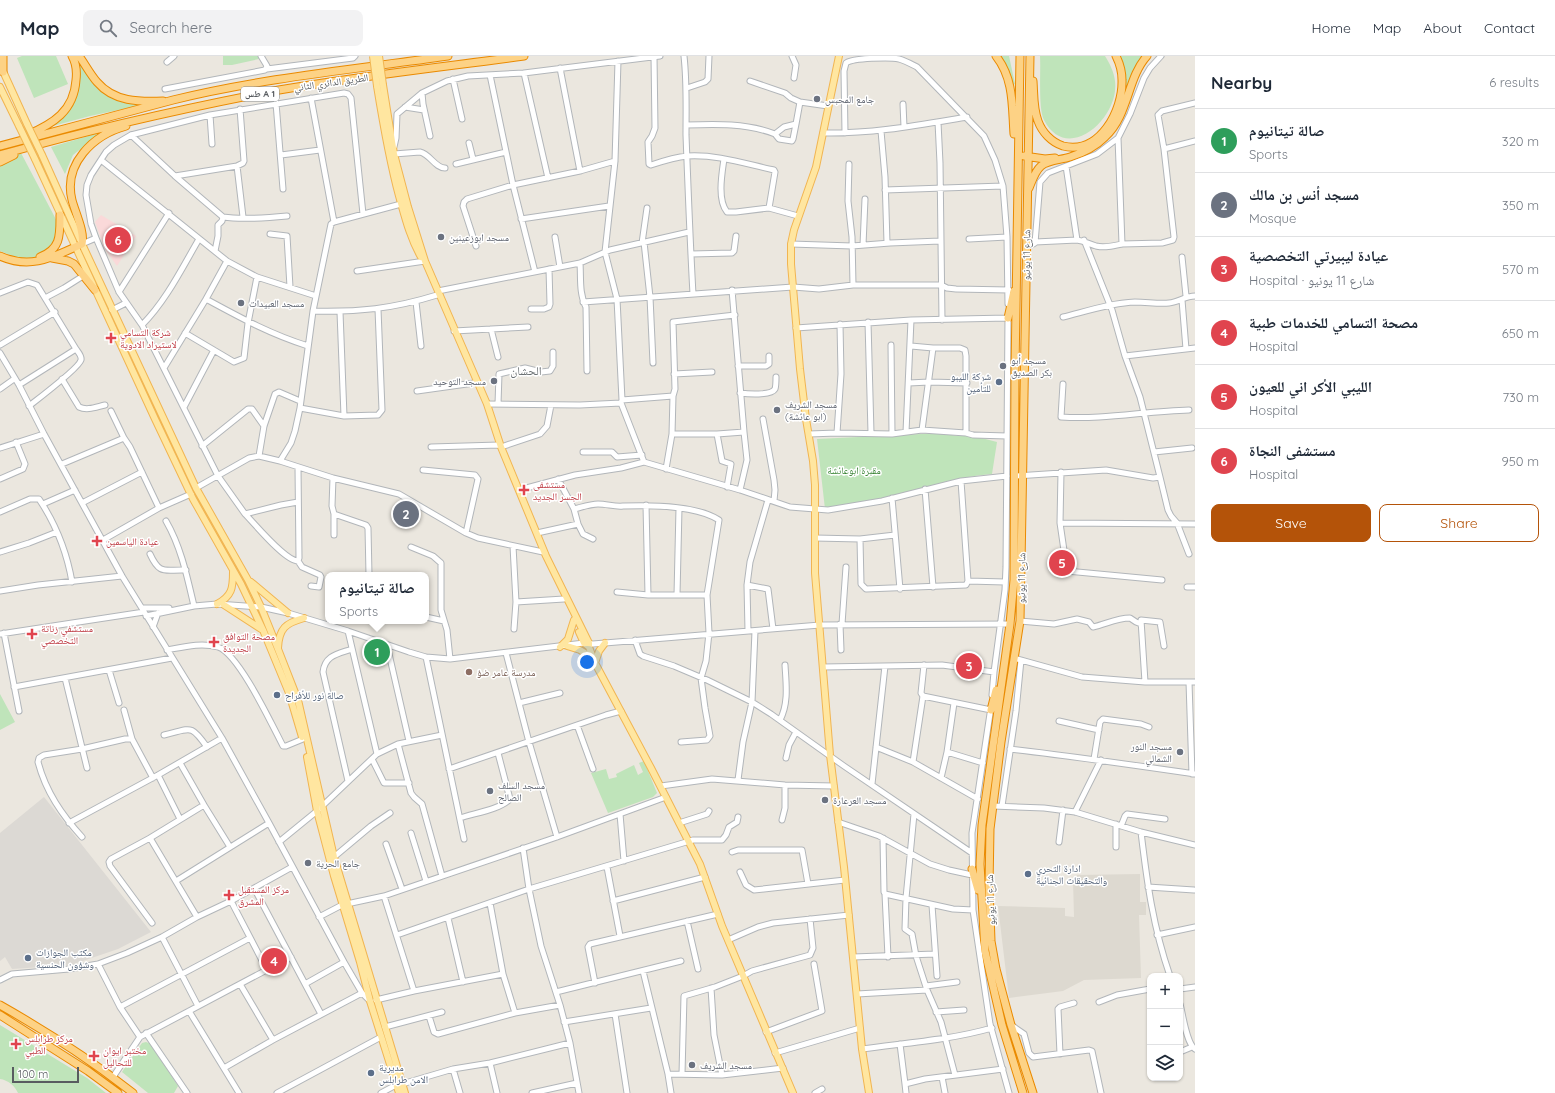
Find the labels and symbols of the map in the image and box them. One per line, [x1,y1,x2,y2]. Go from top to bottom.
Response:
street label: الطريق الدائري الثاني [293,71,369,96]
road number: طس A 1 [241,87,279,101]
place label: جامع المحبس [825,93,875,106]
marker: جامع المحبس [812,94,822,104]
pin: 6 [105,225,131,255]
street label: شارع 11 يونيو [1020,229,1033,281]
place label: مسجد ابوزعينين [449,231,509,244]
marker: مسجد ابوزعينين [436,232,446,242]
place label: مسجد العبيدات [249,297,305,310]
marker: مسجد العبيدات [236,298,246,308]
place label: شركة التسامي لاستيراد الادوية [120,326,177,351]
marker: شركة التسامي لاستيراد الادوية [105,332,117,344]
place label: مسجد أبو بكر الصديق [1011,354,1052,379]
marker: مسجد أبو بكر الصديق [998,361,1008,371]
district label: الحشان [510,363,542,378]
place label: شركة الليبو للتأمين [951,370,991,395]
place label: مسجد التوحيد [433,375,486,388]
marker: مسجد التوحيد [489,376,499,386]
marker: شركة الليبو للتأمين [994,377,1004,387]
place label: مسجد الشريف (ابو عائشة) [785,398,838,423]
marker: مسجد الشريف (ابو عائشة) [772,405,782,415]
park label: مقبرة ابوعائشة [827,464,881,477]
place label: مستشفى الجسر الجديد [533,478,582,503]
marker: مستشفى الجسر الجديد [518,484,530,496]
pin: 2 [393,499,419,529]
marker: عيادة الياسمين [91,535,103,547]
place label: عيادة الياسمين [106,535,159,548]
pin: 5 [1049,548,1075,578]
street label: شارع 11 يونيو [1015,552,1028,604]
place label: مستشفي زناتة التخصصي [41,622,93,649]
marker: مستشفي زناتة التخصصي [26,628,38,640]
place label: مصحة التوافق الجديدة [223,630,275,655]
marker: مصحة التوافق الجديدة [208,636,220,648]
pin: 1 [364,637,390,667]
pin: 3 [956,651,982,681]
your location [577,652,597,672]
place label: مدرسة عامر ضؤ [477,666,536,679]
marker: مدرسة عامر ضؤ [464,667,474,677]
place label: صالة نور للأفراح [285,689,344,702]
marker: صالة نور للأفراح [272,690,282,700]
place label: مسجد النور الشمالي [1130,740,1172,767]
marker: مسجد النور الشمالي [1175,747,1185,757]
place label: مسجد السلف الصالح [498,779,546,804]
marker: مسجد السلف الصالح [485,786,495,796]
place label: مسجد العرعارة [833,794,887,807]
marker: مسجد العرعارة [820,795,830,805]
place label: جامع الحرية [316,857,361,870]
marker: جامع الحرية [303,858,313,868]
place label: ادارة التحري والتحقيقات الجنائية [1036,862,1108,887]
marker: ادارة التحري والتحقيقات الجنائية [1023,869,1033,879]
street label: شارع 11 يونيو [983,874,998,926]
place label: مركز المستقبل المشرق [238,883,290,908]
marker: مركز المستقبل المشرق [223,889,235,901]
place label: مكتب الجوازات وشؤون الحنسية [36,946,94,971]
pin: 4 [261,946,287,976]
marker: مكتب الجوازات وشؤون الحنسية [23,953,33,963]
place label: مركز طرابلس الطبي [25,1032,73,1059]
marker: مركز طرابلس الطبي [10,1038,22,1050]
place label: مختبر ايوان للتحاليل [103,1044,147,1069]
marker: مختبر ايوان للتحاليل [88,1050,100,1062]
place label: مسجد الشريف [700,1059,753,1072]
marker: مسجد الشريف [687,1060,697,1070]
place label: مديرية الامن طرابلس [379,1061,428,1086]
scale bar [12,1065,79,1084]
marker: مديرية الامن طرابلس [366,1068,376,1078]

